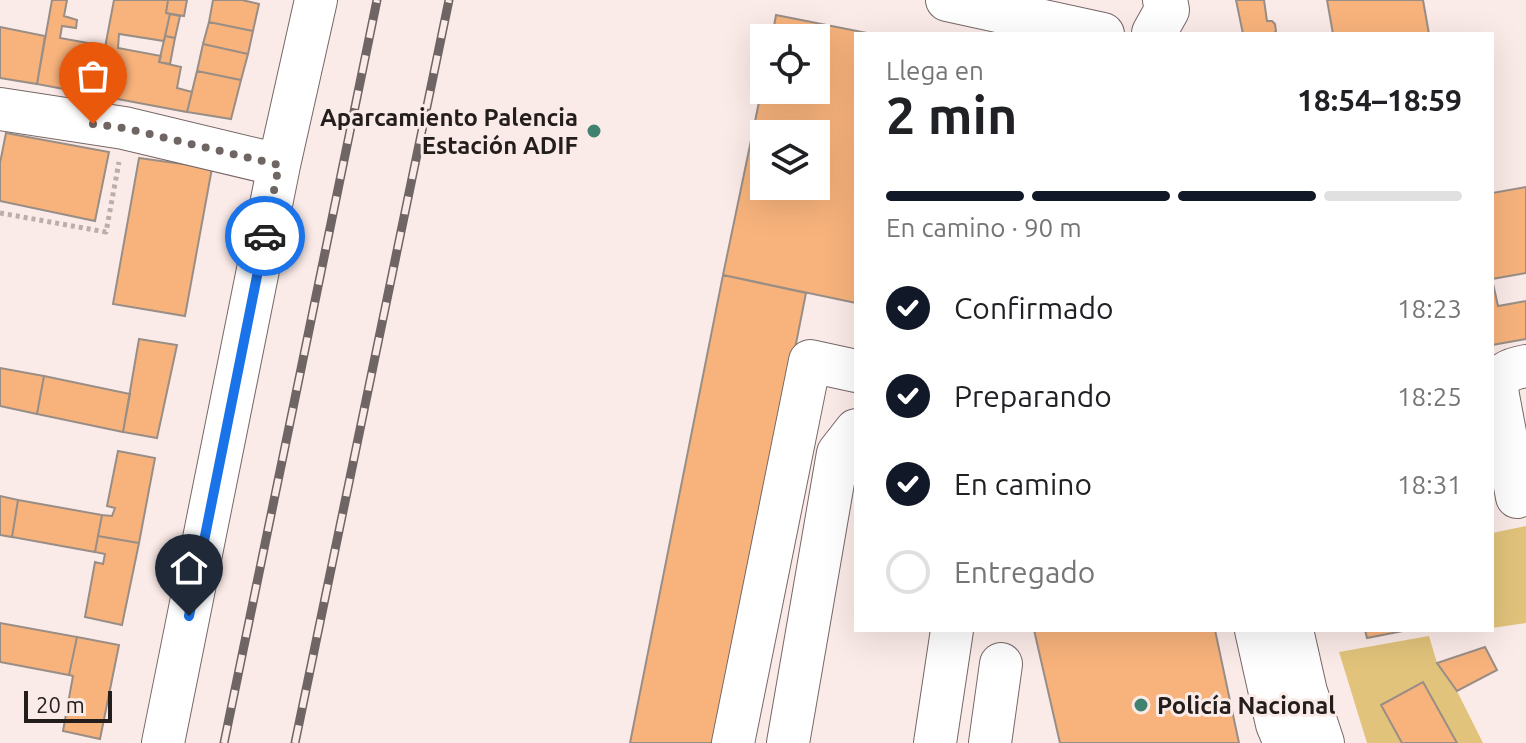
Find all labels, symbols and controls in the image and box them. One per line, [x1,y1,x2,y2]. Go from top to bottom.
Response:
map controls [750,24,830,200]
button: locate [750,24,830,104]
pin [59,42,127,124]
icon: bag [71,54,115,98]
text: Llega en [886,56,984,85]
text: 18:54–18:59 [1297,83,1462,117]
text: 2 min [886,86,1017,144]
place label: Aparcamiento Palencia Estación ADIF [320,104,578,159]
button: layers [750,120,830,200]
marker: Aparcamiento Palencia Estación ADIF [585,122,603,140]
courier [225,196,305,276]
text: En camino · 90 m [886,213,1082,242]
icon: car [243,214,287,258]
icon: check [886,286,930,330]
text: Confirmado [954,291,1114,325]
text: 18:23 [1397,294,1462,323]
icon: check [886,374,930,418]
text: Preparando [954,379,1112,413]
text: 18:25 [1397,382,1462,411]
icon: check [886,462,930,506]
text: En camino [954,467,1092,501]
text: 18:31 [1397,470,1462,499]
pin [155,534,223,616]
icon: home [167,546,211,590]
text: Entregado [954,555,1095,589]
scale bar [24,687,112,723]
text: 20 m [36,692,85,717]
place label: Policía Nacional [1157,692,1336,719]
marker: Policía Nacional [1132,696,1150,714]

